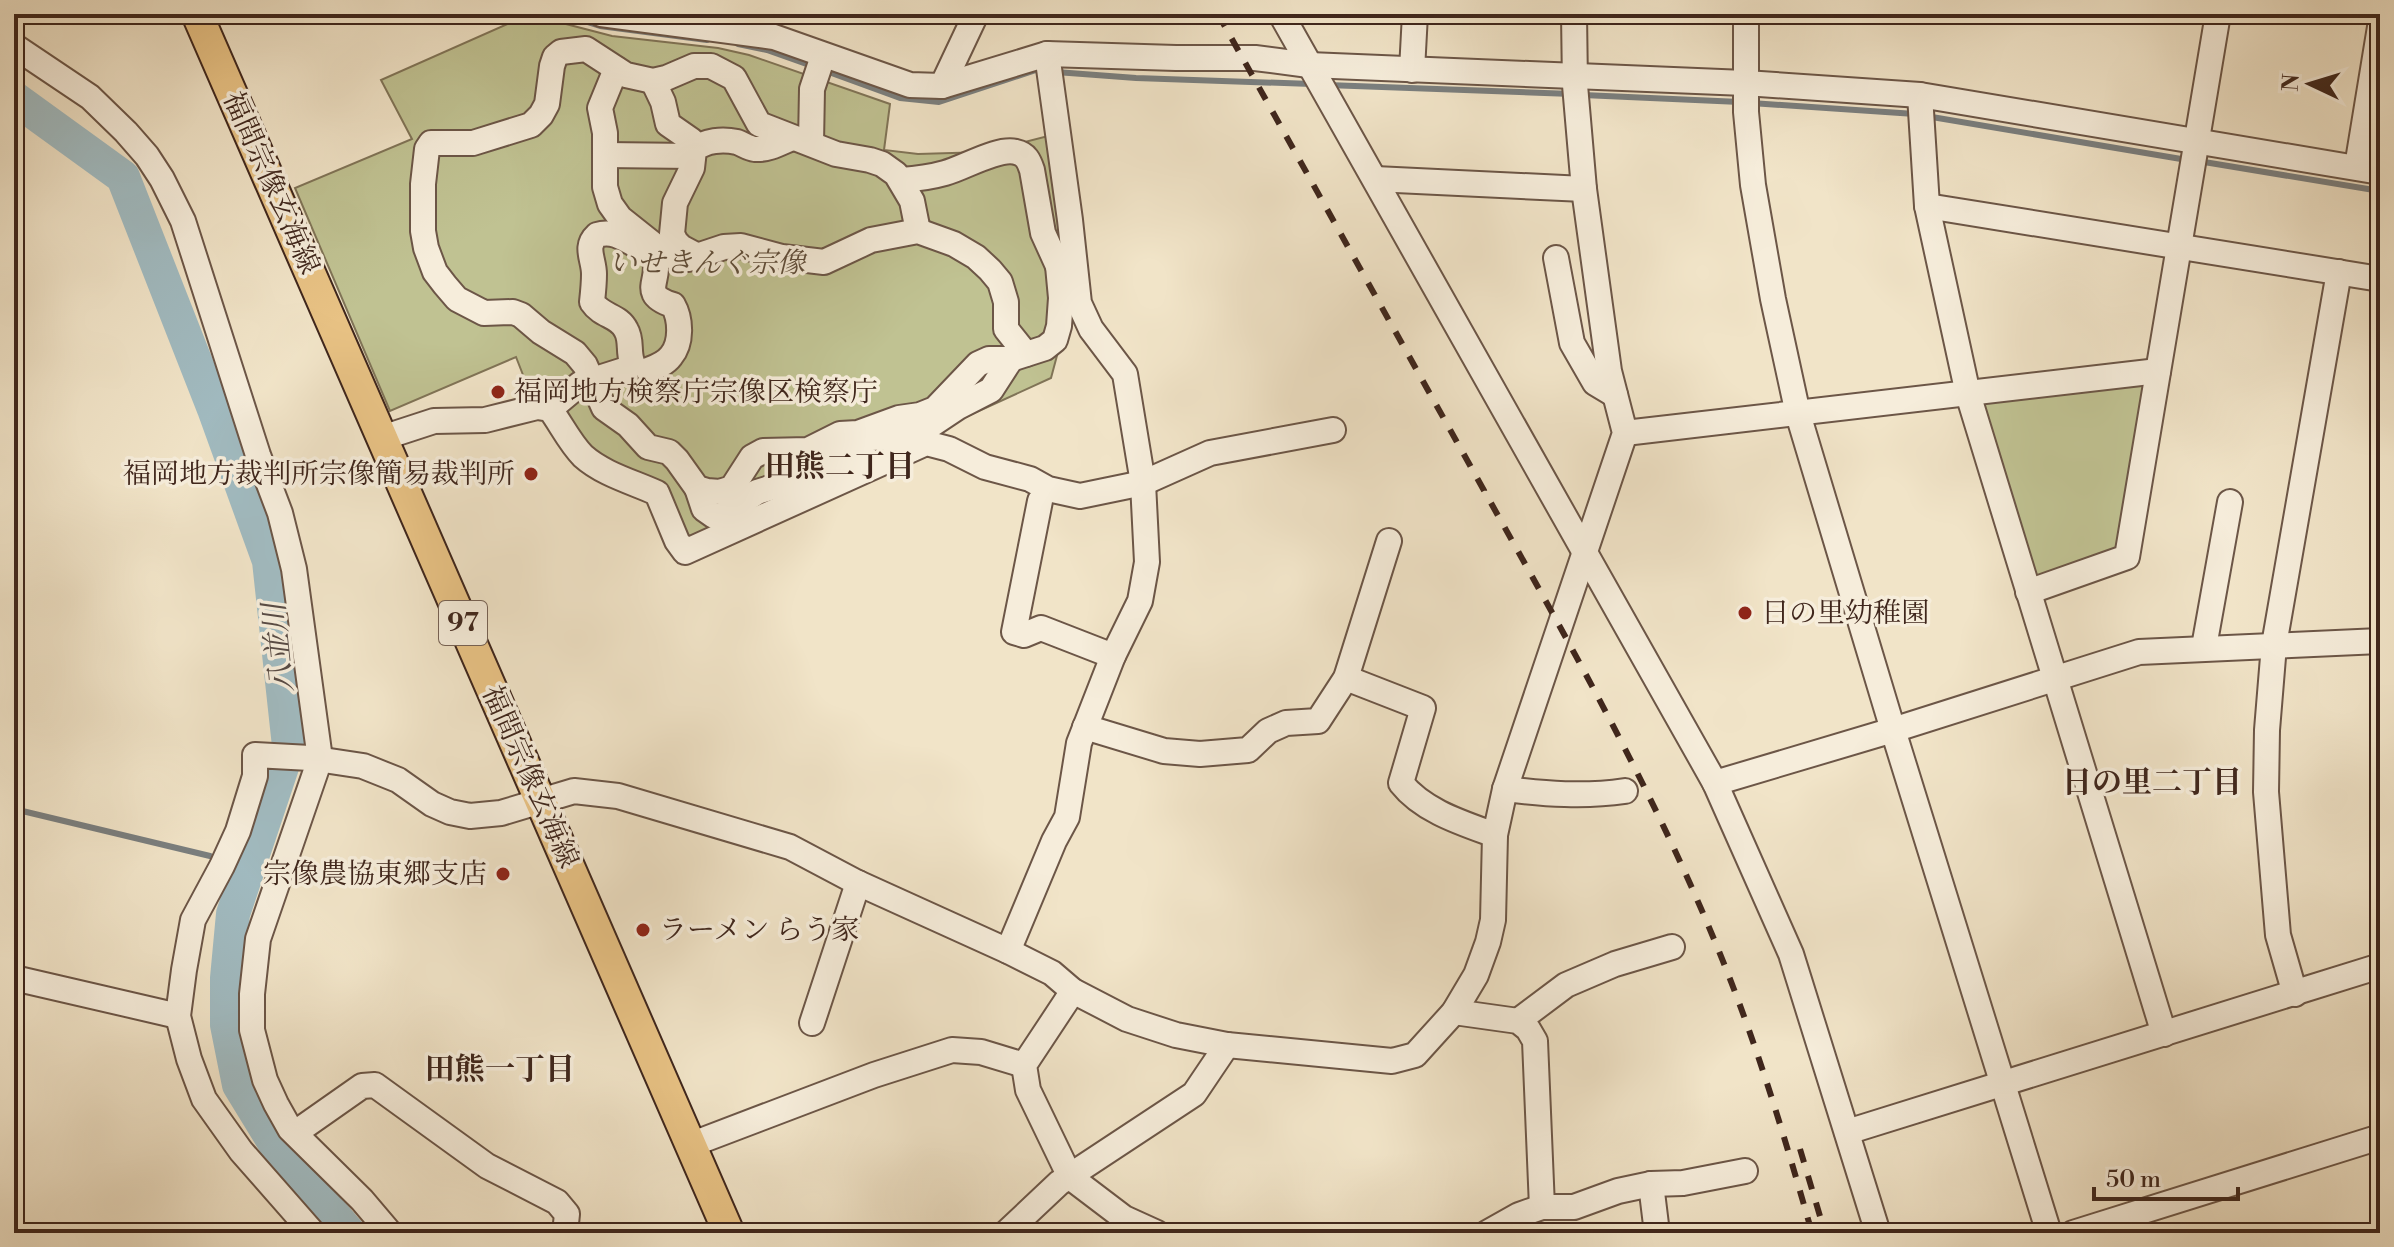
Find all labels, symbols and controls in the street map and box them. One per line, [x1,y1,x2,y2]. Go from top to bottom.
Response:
north arrow [2270,44,2350,124]
text: N [2277,72,2306,92]
street label: 福間宗像玄海線 [215,86,327,280]
park label: いせきんぐ宗像 [609,246,808,281]
place label: 福岡地方検察庁宗像区検察庁 [514,375,878,410]
marker: 福岡地方検察庁宗像区検察庁 [489,383,507,401]
district label: 田熊二丁目 [765,448,915,486]
place label: 福岡地方裁判所宗像簡易裁判所 [123,457,515,492]
marker: 福岡地方裁判所宗像簡易裁判所 [522,465,540,483]
place label: 日の里幼稚園 [1761,596,1929,631]
water label: 八並川 [255,598,303,695]
road number: 97 [439,601,487,645]
marker: 日の里幼稚園 [1736,604,1754,622]
street label: 福間宗像玄海線 [474,680,586,874]
district label: 日の里二丁目 [2062,764,2242,802]
place label: 宗像農協東郷支店 [263,857,487,892]
marker: 宗像農協東郷支店 [494,865,512,883]
place label: ラーメン らう家 [659,913,859,948]
marker: ラーメン らう家 [634,921,652,939]
district label: 田熊一丁目 [425,1051,575,1089]
scale bar [2094,1151,2238,1201]
text: 50 m [2106,1165,2161,1195]

